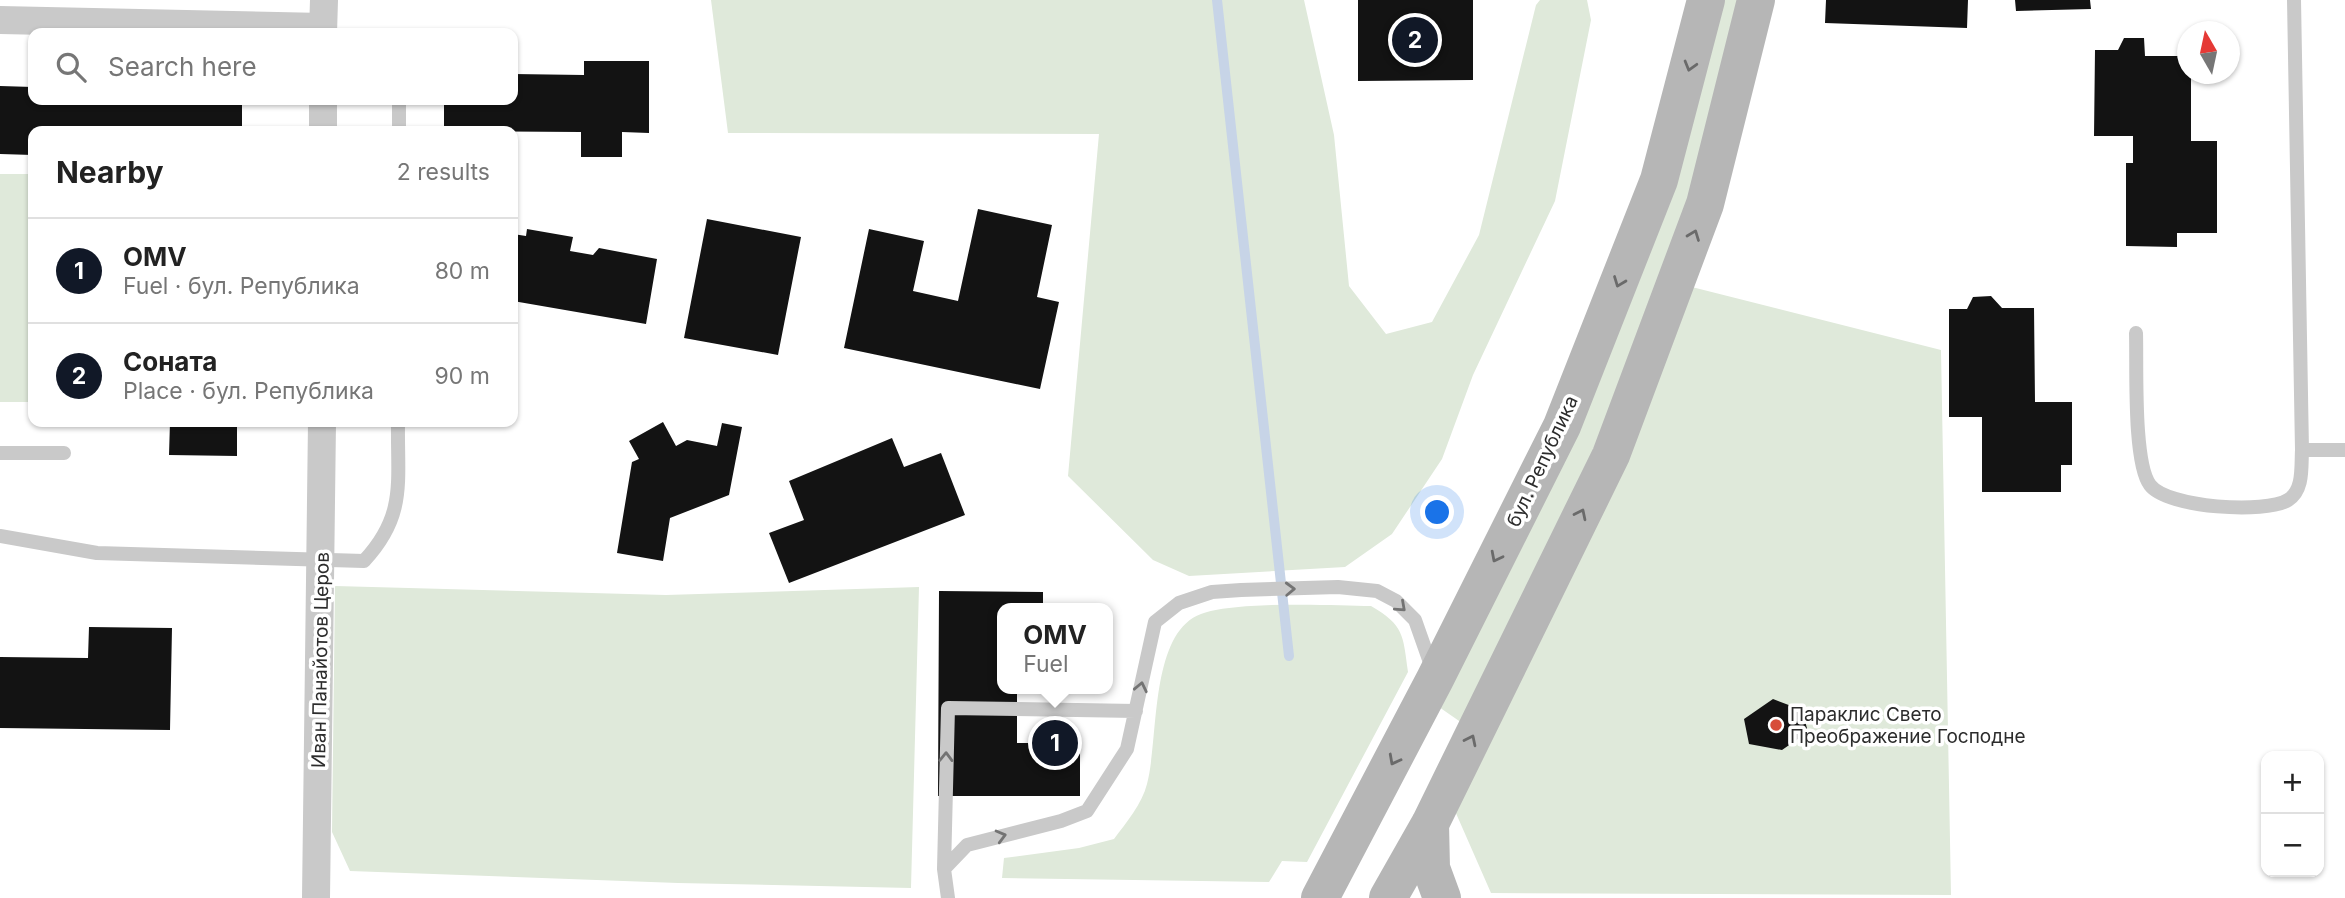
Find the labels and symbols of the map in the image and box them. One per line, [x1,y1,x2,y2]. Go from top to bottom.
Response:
pin: 2 [1392,14,1438,66]
north arrow [2177,21,2240,84]
one-way arrow [1684,60,1699,72]
one-way arrow [1685,229,1699,241]
one-way arrow [1613,275,1627,287]
street label: бул. Република [1502,392,1583,530]
your location [1420,495,1454,529]
one-way arrow [1573,509,1587,521]
one-way arrow [1491,550,1505,562]
street label: Иван Панайотов Церов [307,552,334,768]
one-way arrow [1284,581,1295,596]
one-way arrow [1393,599,1406,611]
one-way arrow [1132,681,1147,693]
place label: Параклис Свето Преображение Господне [1790,703,2025,748]
pin: 1 [1032,717,1078,769]
marker: Параклис Свето Преображение Господне [1768,717,1784,733]
one-way arrow [1462,735,1476,747]
one-way arrow [939,751,954,762]
one-way arrow [1388,753,1402,765]
one-way arrow [995,829,1007,844]

